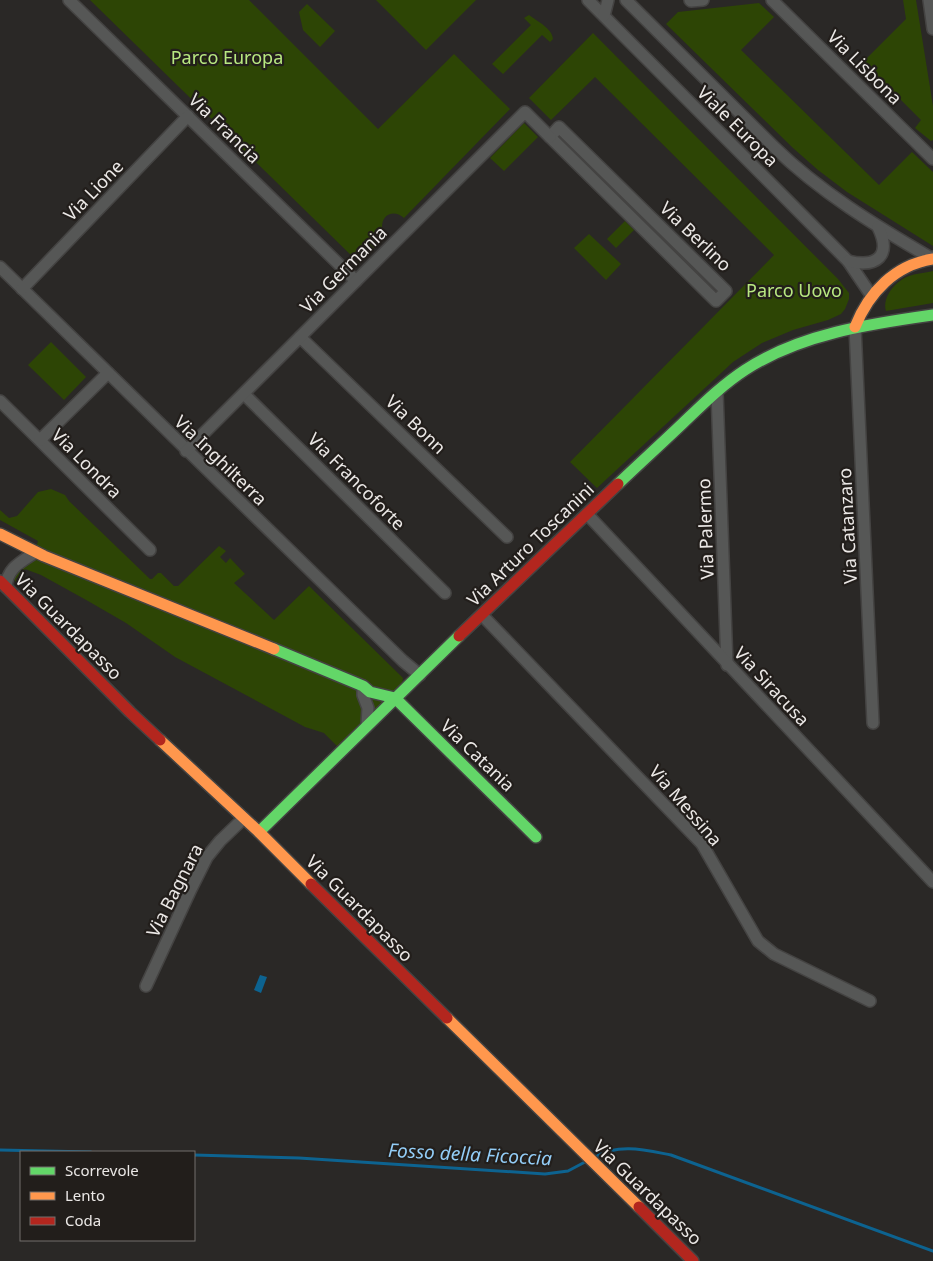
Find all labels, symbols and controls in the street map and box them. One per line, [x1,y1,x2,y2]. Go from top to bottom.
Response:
street label: Via Lisbona [823,25,907,109]
park label: Parco Europa [171,45,283,69]
street label: Viale Europa [692,80,784,172]
street label: Via Francia [184,88,266,168]
street label: Via Lione [58,154,128,226]
street label: Via Berlino [655,196,737,276]
street label: Via Germania [294,220,392,318]
park label: Parco Uovo [746,278,842,302]
street label: Via Bonn [381,389,451,459]
street label: Via Inghilterra [169,410,273,510]
street label: Via Londra [47,423,127,503]
street label: Via Francoforte [303,427,411,535]
street label: Via Catanzaro [832,467,862,585]
street label: Via Arturo Toscanini [461,477,599,611]
street label: Via Palermo [691,478,719,580]
street label: Via Guardapasso [10,567,128,685]
street label: Via Siracusa [729,641,815,731]
street label: Via Catania [436,714,520,796]
street label: Via Messina [644,759,728,851]
street label: Via Bagnara [140,839,208,941]
street label: Via Guardapasso [301,849,419,967]
street label: Via Guardapasso [589,1134,707,1250]
water label: Fosso della Ficoccia [387,1137,553,1171]
legend [20,1151,195,1241]
text: Scorrevole [65,1160,139,1180]
text: Lento [65,1185,105,1205]
text: Coda [65,1210,101,1230]

